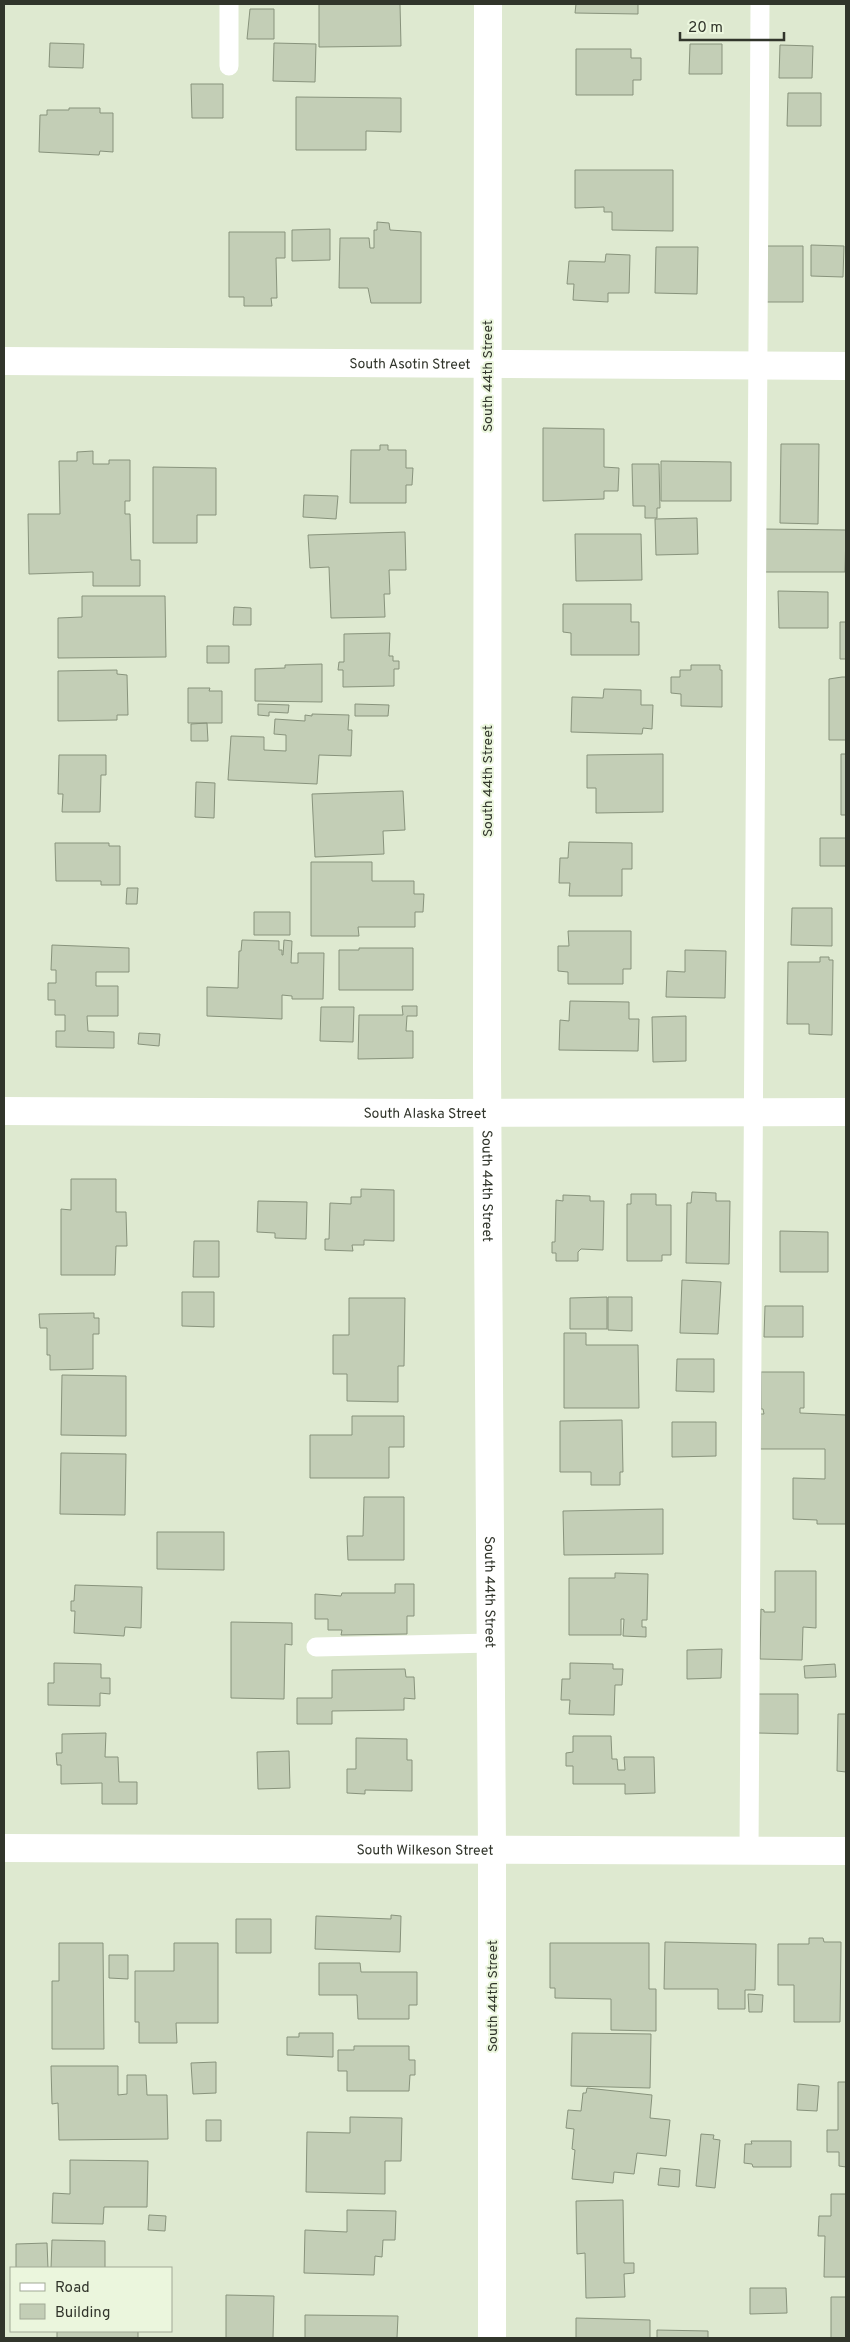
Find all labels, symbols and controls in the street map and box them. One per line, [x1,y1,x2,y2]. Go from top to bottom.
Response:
scale bar [680,10,784,42]
text: 20 m [688,19,723,38]
street label: South 44th Street [480,320,497,432]
street label: South Asotin Street [349,356,471,374]
street label: South 44th Street [480,725,497,837]
street label: South Alaska Street [363,1106,487,1123]
street label: South 44th Street [477,1130,495,1242]
street label: South 44th Street [480,1536,498,1648]
street label: South Wilkeson Street [356,1842,494,1860]
street label: South 44th Street [485,1940,502,2052]
legend [10,2267,172,2332]
text: Road [55,2279,90,2298]
text: Building [55,2304,110,2323]

